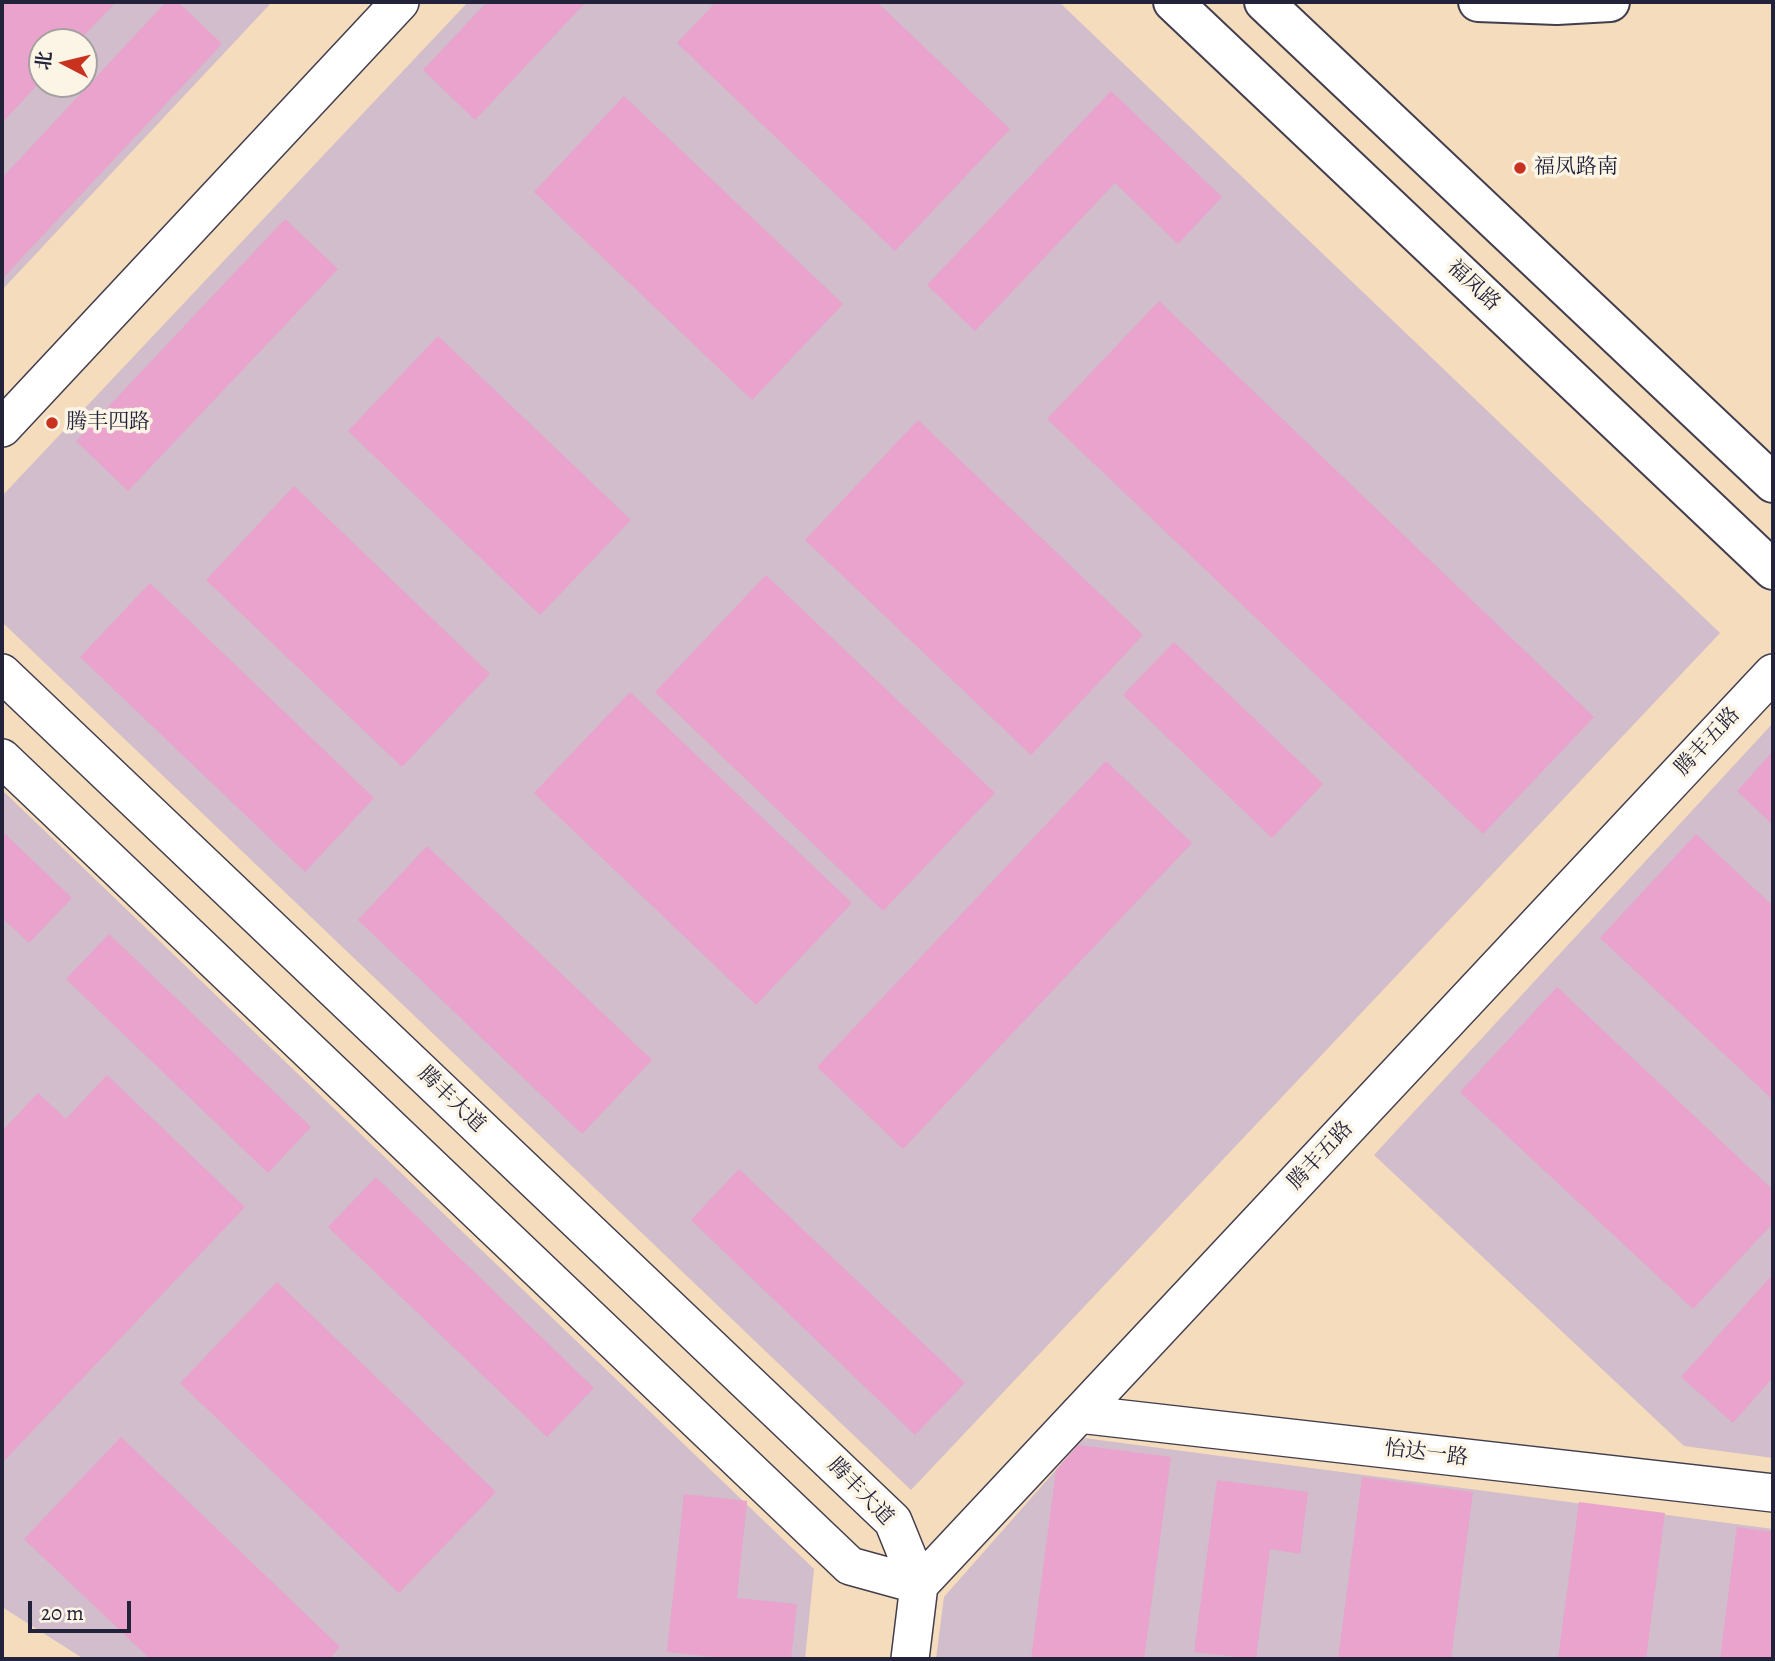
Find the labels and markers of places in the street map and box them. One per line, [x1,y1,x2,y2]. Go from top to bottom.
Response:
place label: 福凤路南 [1534,155,1618,181]
marker: 福凤路南 [1512,160,1528,176]
place label: 腾丰四路 [66,410,150,436]
marker: 腾丰四路 [44,415,60,431]

